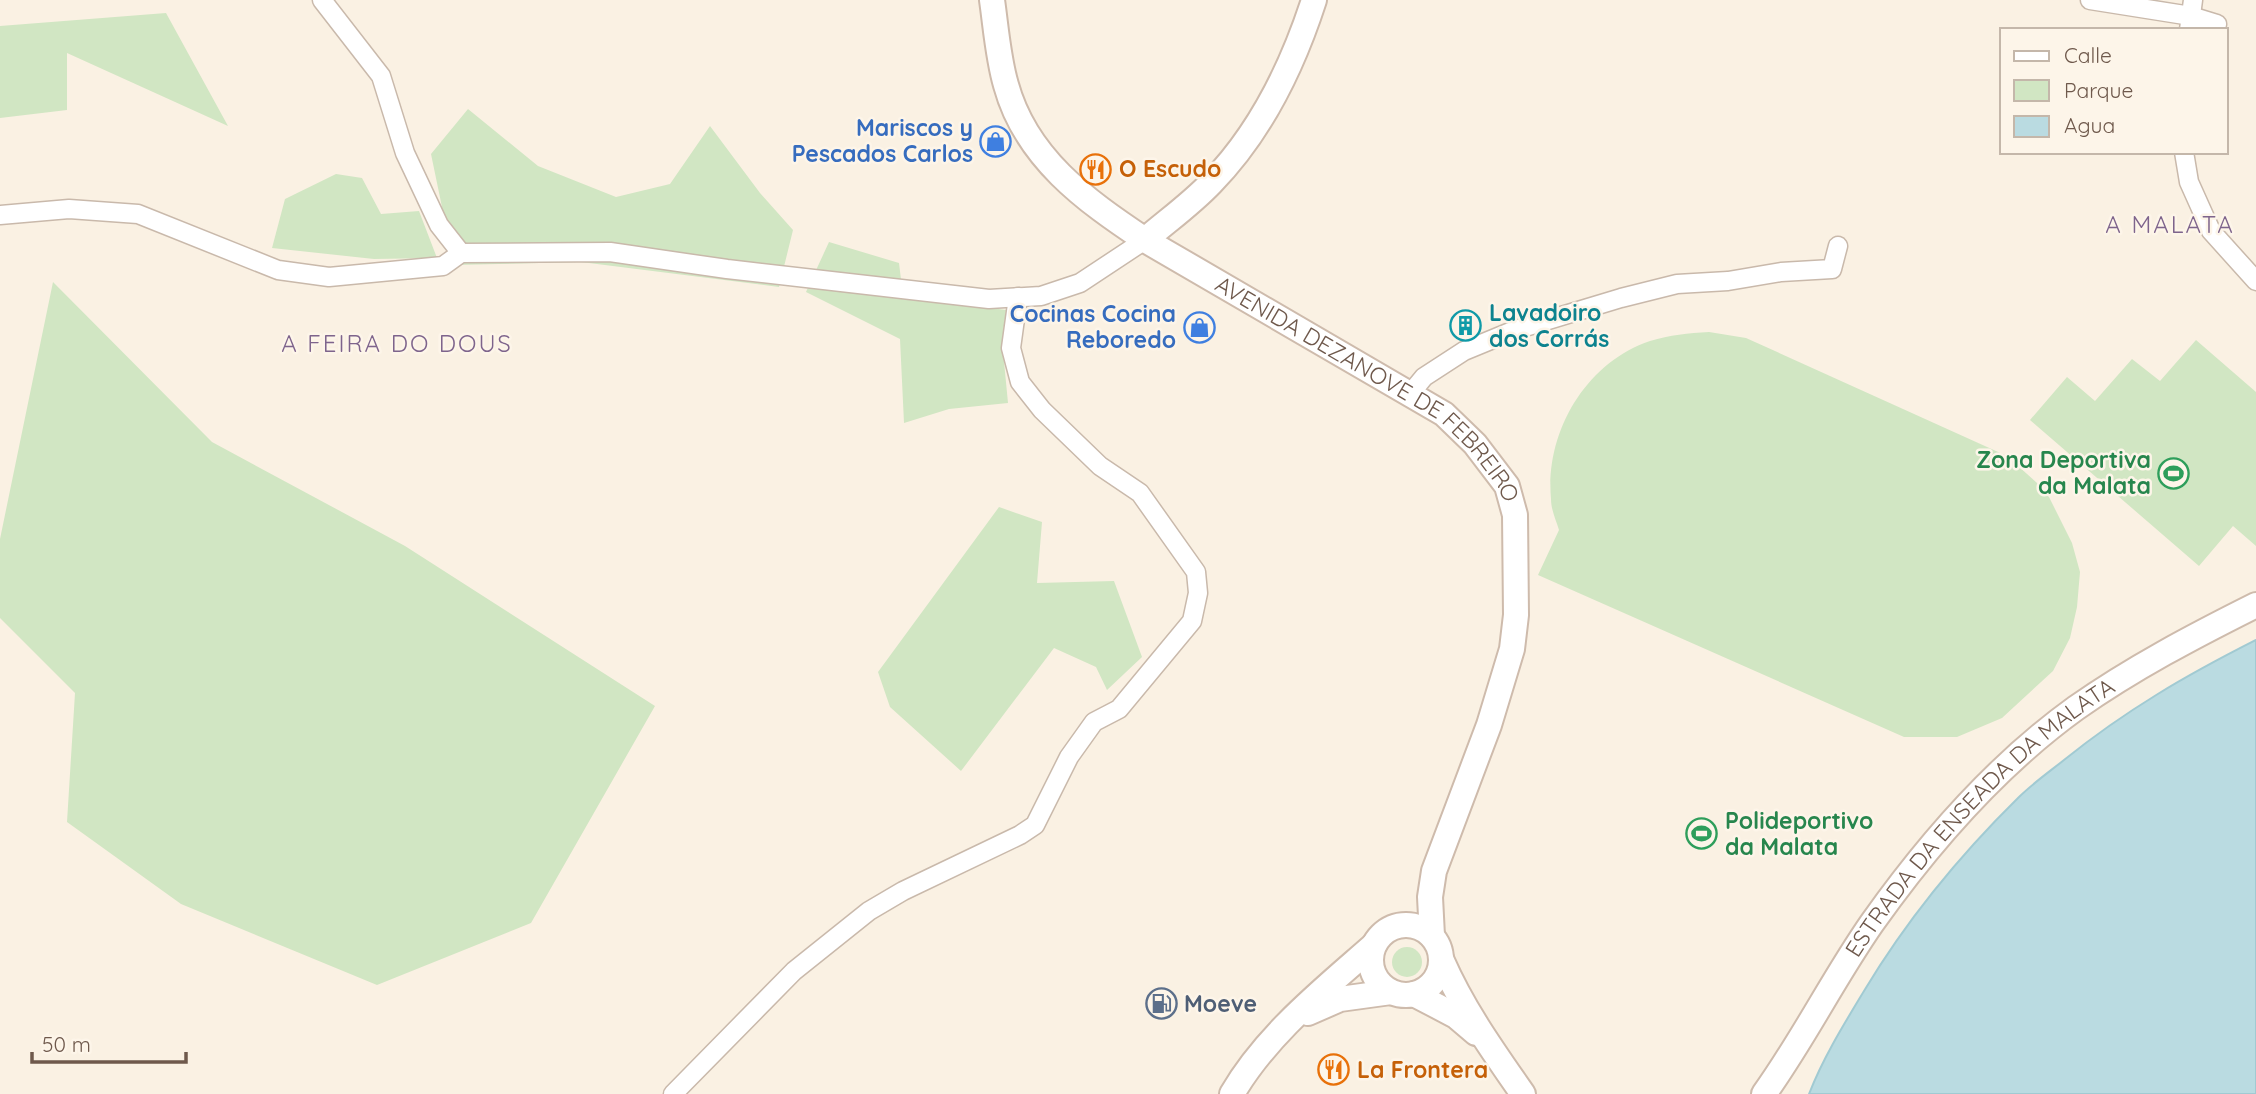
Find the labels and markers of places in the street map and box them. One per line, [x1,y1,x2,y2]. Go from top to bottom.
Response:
place label: Mariscos y Pescados Carlos [792,113,973,168]
shop icon: Mariscos y Pescados Carlos [979,124,1013,158]
restaurant icon: O Escudo [1079,152,1113,186]
place label: O Escudo [1119,154,1221,183]
place label: Lavadoiro dos Corrás [1489,298,1609,353]
place label: Cocinas Cocina Reboredo [1010,299,1176,354]
building icon: Lavadoiro dos Corrás [1449,309,1483,343]
shop icon: Cocinas Cocina Reboredo [1182,310,1216,344]
place label: Zona Deportiva da Malata [1976,445,2151,500]
sports icon: Zona Deportiva da Malata [2157,456,2191,490]
place label: Polideportivo da Malata [1725,806,1873,861]
sports icon: Polideportivo da Malata [1685,817,1719,851]
fuel station icon: Moeve [1144,987,1178,1021]
place label: Moeve [1184,989,1257,1018]
restaurant icon: La Frontera [1317,1053,1351,1087]
place label: La Frontera [1357,1055,1488,1084]

